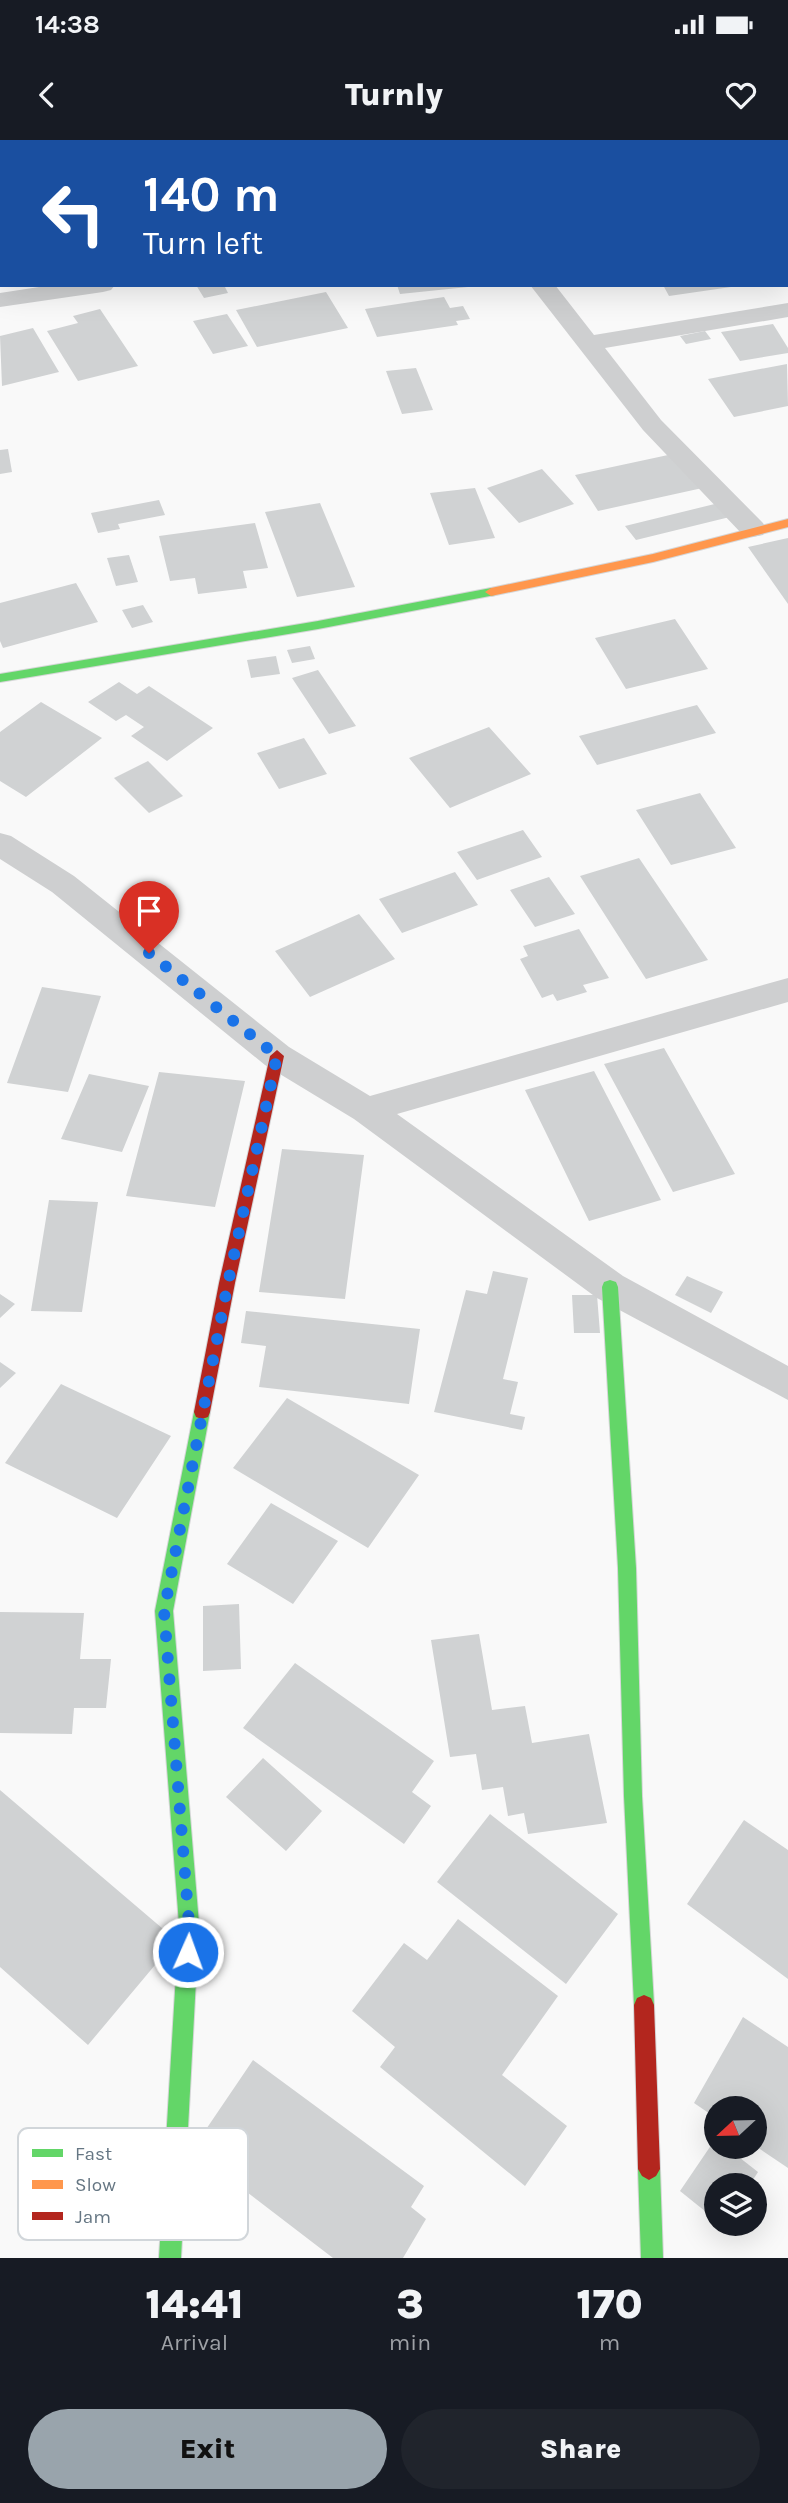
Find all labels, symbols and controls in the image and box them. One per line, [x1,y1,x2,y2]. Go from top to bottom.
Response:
text: 14:38 [35,9,100,40]
icon: back [28,76,66,114]
text: Turnly [345,76,443,113]
icon: heart [722,76,760,114]
text: 140 m [143,166,280,223]
icon: left [28,168,119,259]
text: Turn left [143,225,263,262]
pin [119,881,179,953]
icon: arrive [130,892,168,930]
position arrow [151,1915,225,1989]
north arrow [704,2096,766,2160]
map controls [704,2096,767,2236]
legend [18,2128,248,2240]
text: Fast [75,2143,112,2165]
button: layers [704,2173,767,2236]
text: Slow [75,2174,116,2196]
text: Jam [75,2206,111,2228]
text: 14:41 [145,2279,244,2329]
text: 3 [396,2279,424,2329]
text: 170 [576,2279,643,2329]
text: Arrival [161,2329,228,2356]
text: min [389,2329,431,2356]
text: m [599,2329,620,2356]
button: Exit [28,2409,387,2489]
button: Share [401,2409,760,2489]

